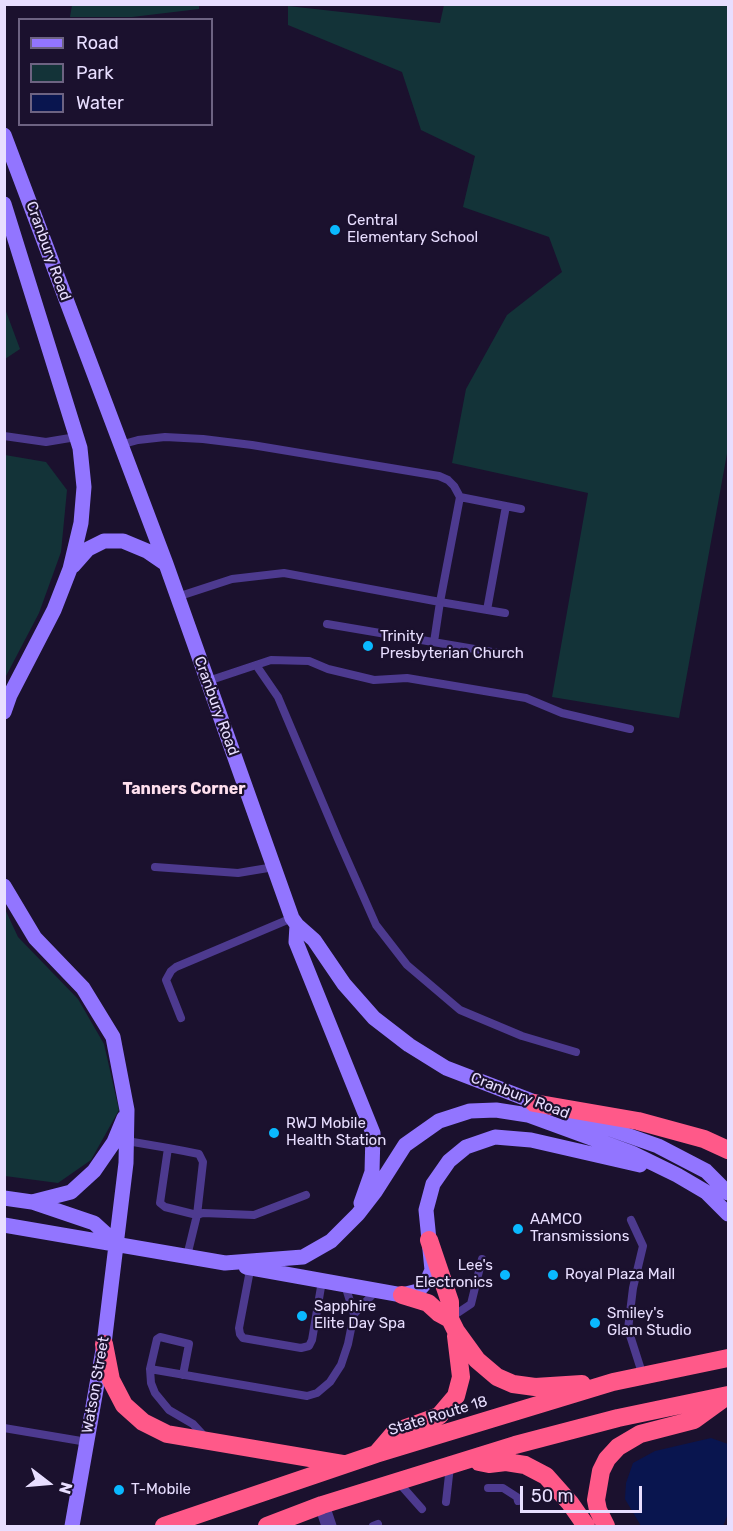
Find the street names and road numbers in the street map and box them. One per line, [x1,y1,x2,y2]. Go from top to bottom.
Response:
street label: Cranbury Road [22,199,74,303]
street label: Cranbury Road [190,654,242,758]
street label: Cranbury Road [468,1069,572,1123]
street label: Watson Street [79,1335,113,1435]
street label: State Route 18 [386,1392,490,1440]

